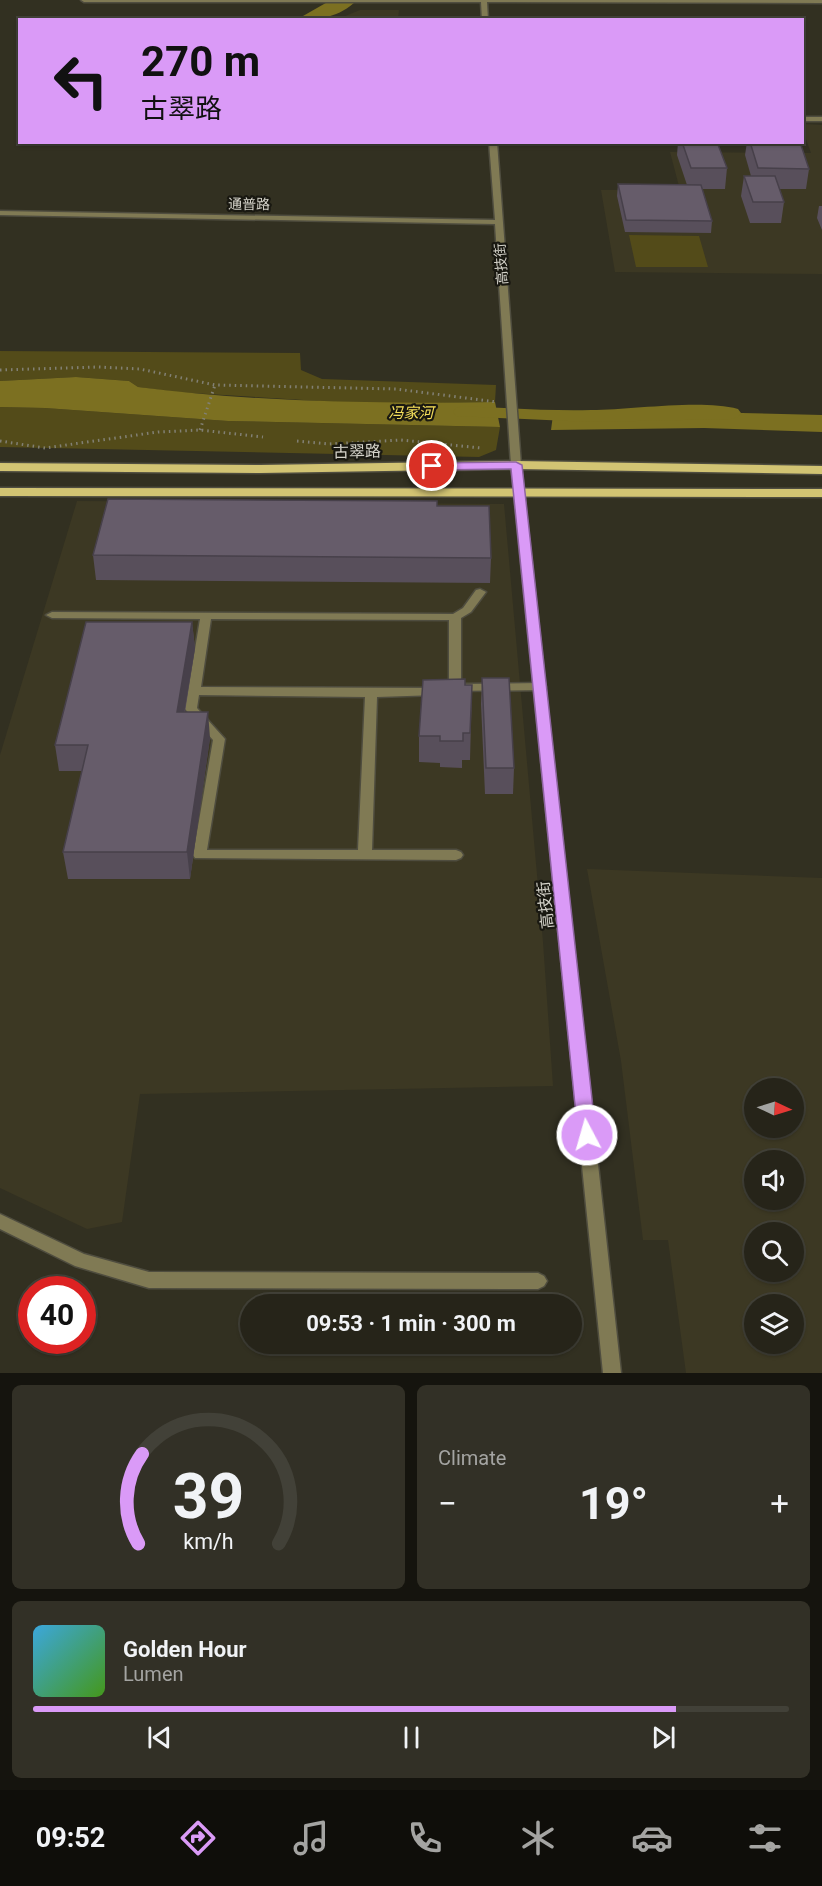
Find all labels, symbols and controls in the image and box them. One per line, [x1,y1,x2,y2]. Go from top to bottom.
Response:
text: 270 m [141,37,260,86]
icon: left [42,42,120,120]
text: 古翠路 [141,93,222,125]
street label: 通普路 [228,196,270,212]
street label: 高技街 [492,242,510,286]
water label: 冯家河 [388,404,436,422]
pin [406,440,457,491]
street label: 古翠路 [333,442,381,461]
icon: arrive [415,449,448,482]
street label: 高技街 [534,880,557,930]
north arrow [744,1078,804,1138]
map controls [744,1078,804,1354]
position arrow [555,1103,619,1167]
button: sound [744,1150,804,1210]
button: search [744,1222,804,1282]
speed limit sign: 40 [18,1276,96,1354]
button: layers [744,1294,804,1354]
text: 09:53 · 1 min · 300 m [306,1311,516,1336]
text: Climate [438,1446,506,1470]
text: 39 [173,1460,244,1533]
text: 19° [579,1477,648,1530]
text: − [438,1484,457,1523]
text: + [770,1484,789,1523]
text: km/h [183,1529,234,1554]
text: Golden Hour [123,1637,247,1662]
text: Lumen [123,1662,184,1686]
icon: previous [143,1721,176,1754]
icon: pause [395,1721,428,1754]
icon: next [647,1721,680,1754]
icon: directions [177,1817,219,1859]
icon: music [290,1817,332,1859]
icon: phone [404,1817,446,1859]
icon: climate [517,1817,559,1859]
icon: car [631,1817,673,1859]
icon: filters [744,1817,786,1859]
text: 09:52 [36,1822,105,1854]

